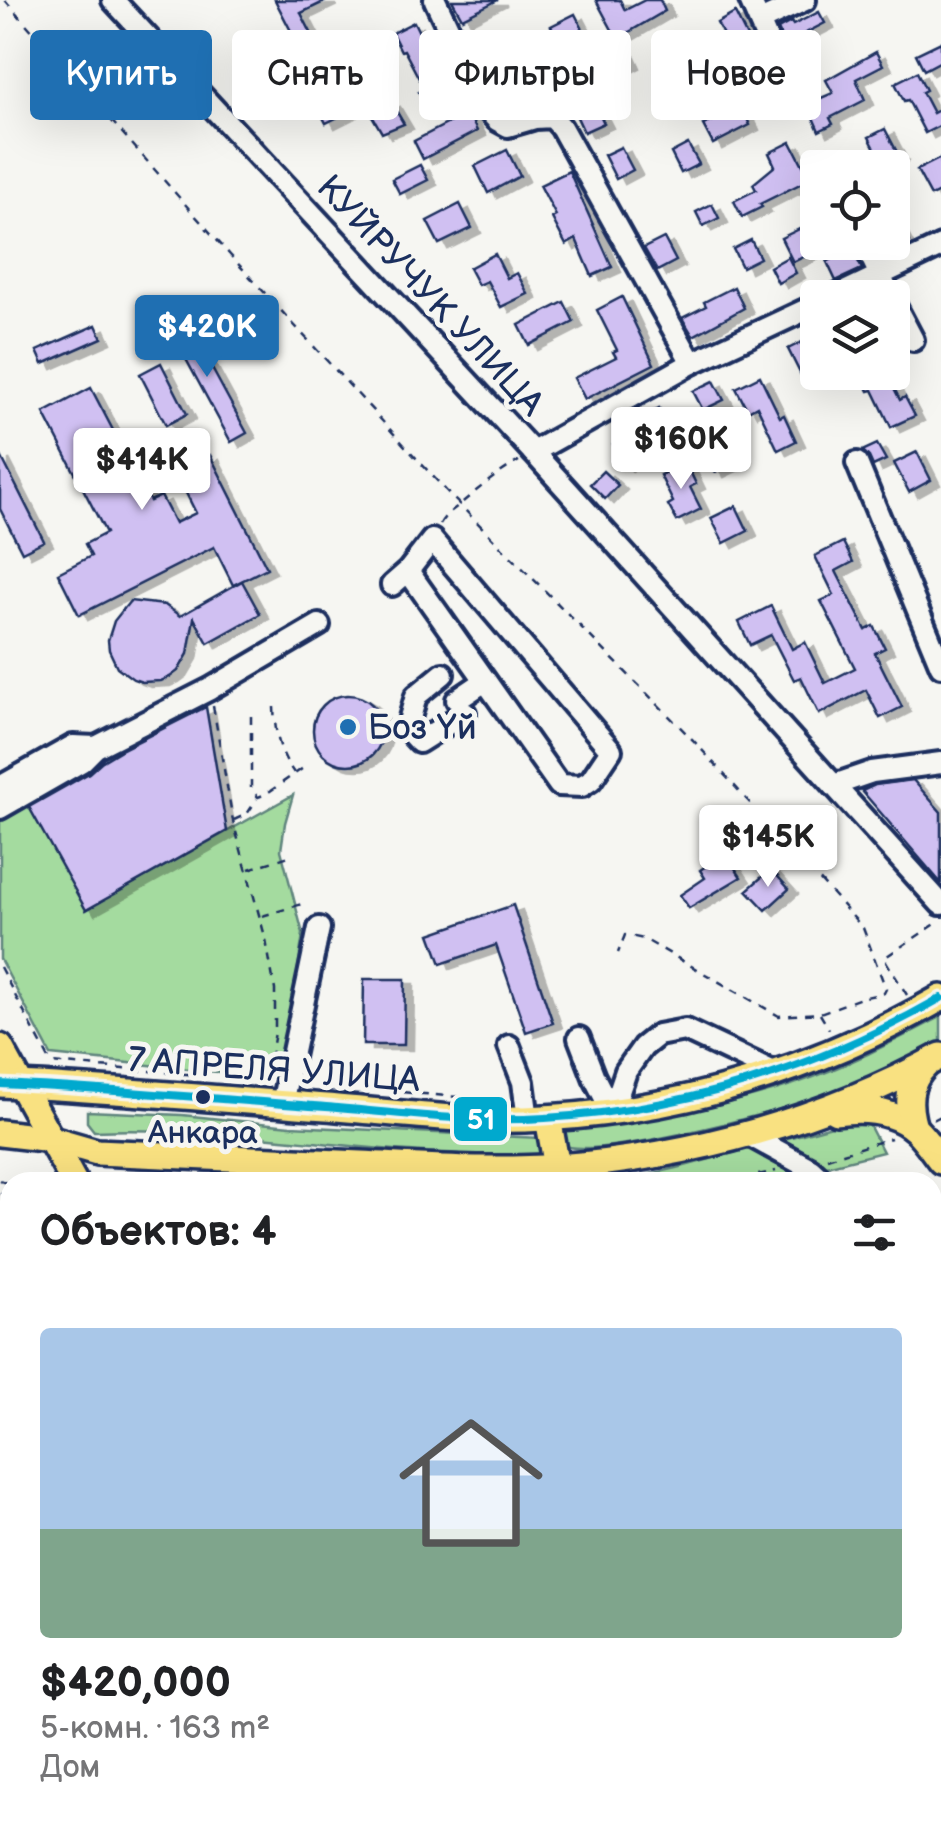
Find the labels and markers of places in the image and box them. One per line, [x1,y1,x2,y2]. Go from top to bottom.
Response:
pin: $420K [137,295,277,380]
pin: $160K [611,407,751,492]
pin: $414K [72,428,212,513]
place label: Боз Үй [368,707,477,750]
marker: Боз Үй [337,716,359,738]
pin: $145K [698,805,838,890]
marker: Анкара [193,1087,213,1107]
place label: Анкара [147,1114,258,1153]

